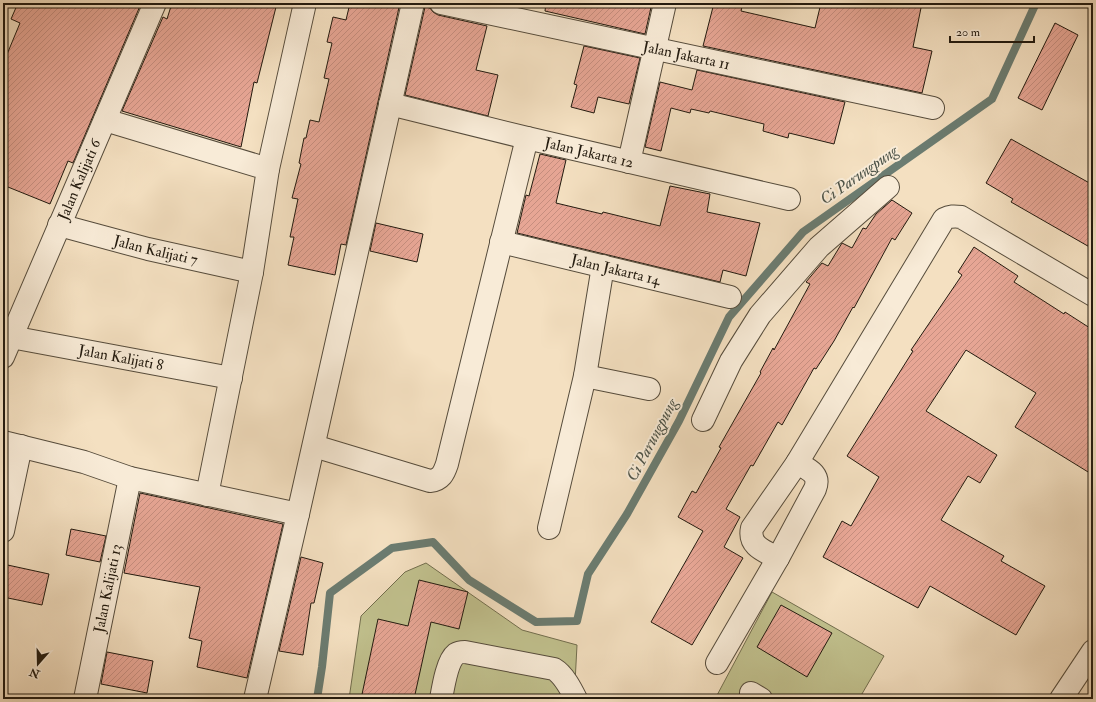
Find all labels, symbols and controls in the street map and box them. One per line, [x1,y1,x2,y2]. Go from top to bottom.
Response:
scale bar [950,18,1034,44]
text: 20 m [956,25,981,40]
street label: Jalan Jakarta 11 [640,37,732,74]
street label: Jalan Jakarta 12 [542,133,636,172]
street label: Jalan Kalijati 6 [53,135,106,225]
water label: Ci Parungpung [816,140,903,209]
street label: Jalan Kalijati 7 [110,230,200,269]
street label: Jalan Jakarta 14 [568,249,663,290]
street label: Jalan Kalijati 8 [76,340,165,375]
water label: Ci Parungpung [622,394,683,485]
street label: Jalan Kalijati 13 [89,542,126,636]
north arrow [18,644,58,684]
text: N [27,665,43,681]

